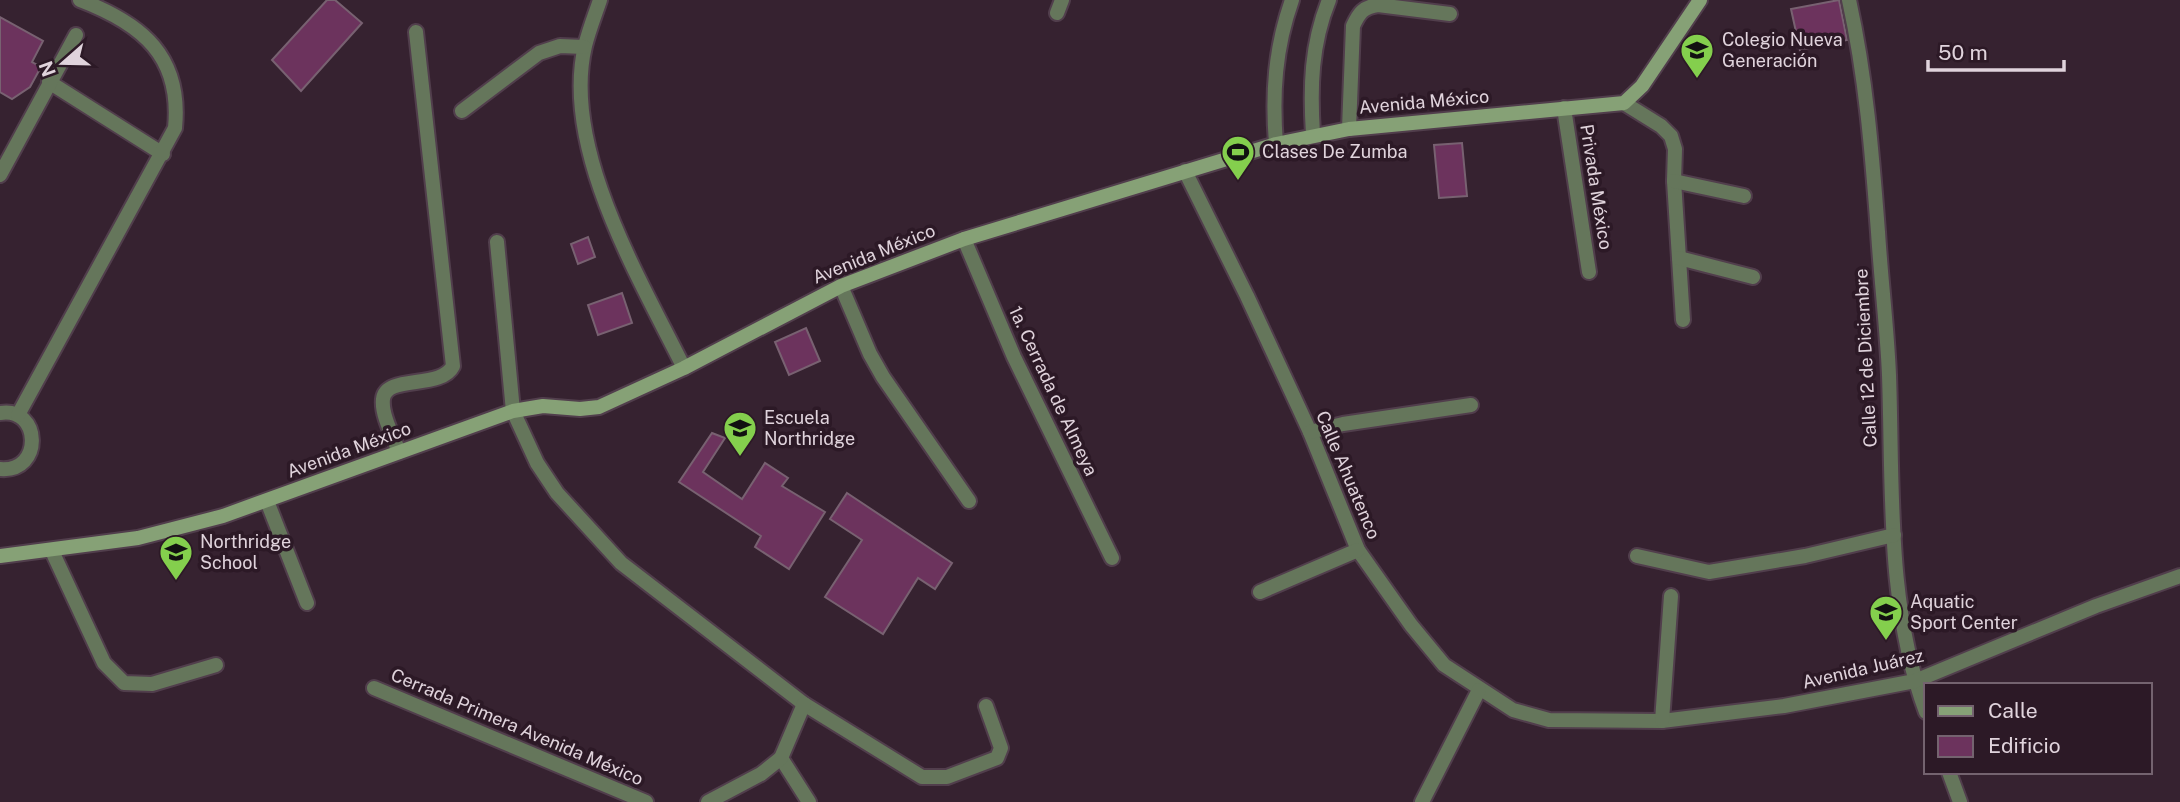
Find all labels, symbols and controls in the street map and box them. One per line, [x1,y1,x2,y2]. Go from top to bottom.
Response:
north arrow [28,28,98,98]
scale bar [1928,28,2064,72]
place label: Colegio Nueva Generación [1722,29,1843,71]
school or university icon: Colegio Nueva Generación [1678,31,1716,80]
text: 50 m [1938,40,1988,65]
text: N [34,58,60,80]
street label: Avenida México [1358,85,1490,118]
street label: Privada México [1576,123,1617,251]
sports icon: Clases De Zumba [1219,133,1257,182]
place label: Clases De Zumba [1262,141,1407,162]
street label: Avenida México [809,219,938,288]
street label: Calle 12 de Diciembre [1850,268,1881,448]
street label: 1a. Cerrada de Almeya [1005,303,1102,479]
place label: Escuela Northridge [764,407,855,449]
street label: Calle Ahuatenco [1312,408,1385,542]
school or university icon: Escuela Northridge [721,409,759,458]
street label: Avenida México [284,417,414,482]
place label: Northridge School [200,531,291,573]
school or university icon: Northridge School [157,533,195,582]
place label: Aquatic Sport Center [1910,591,2018,633]
school or university icon: Aquatic Sport Center [1867,593,1905,642]
street label: Avenida Juárez [1800,644,1925,693]
street label: Cerrada Primera Avenida México [388,664,646,789]
legend [1924,683,2152,774]
text: Calle [1988,698,2038,723]
text: Edificio [1988,733,2061,758]

